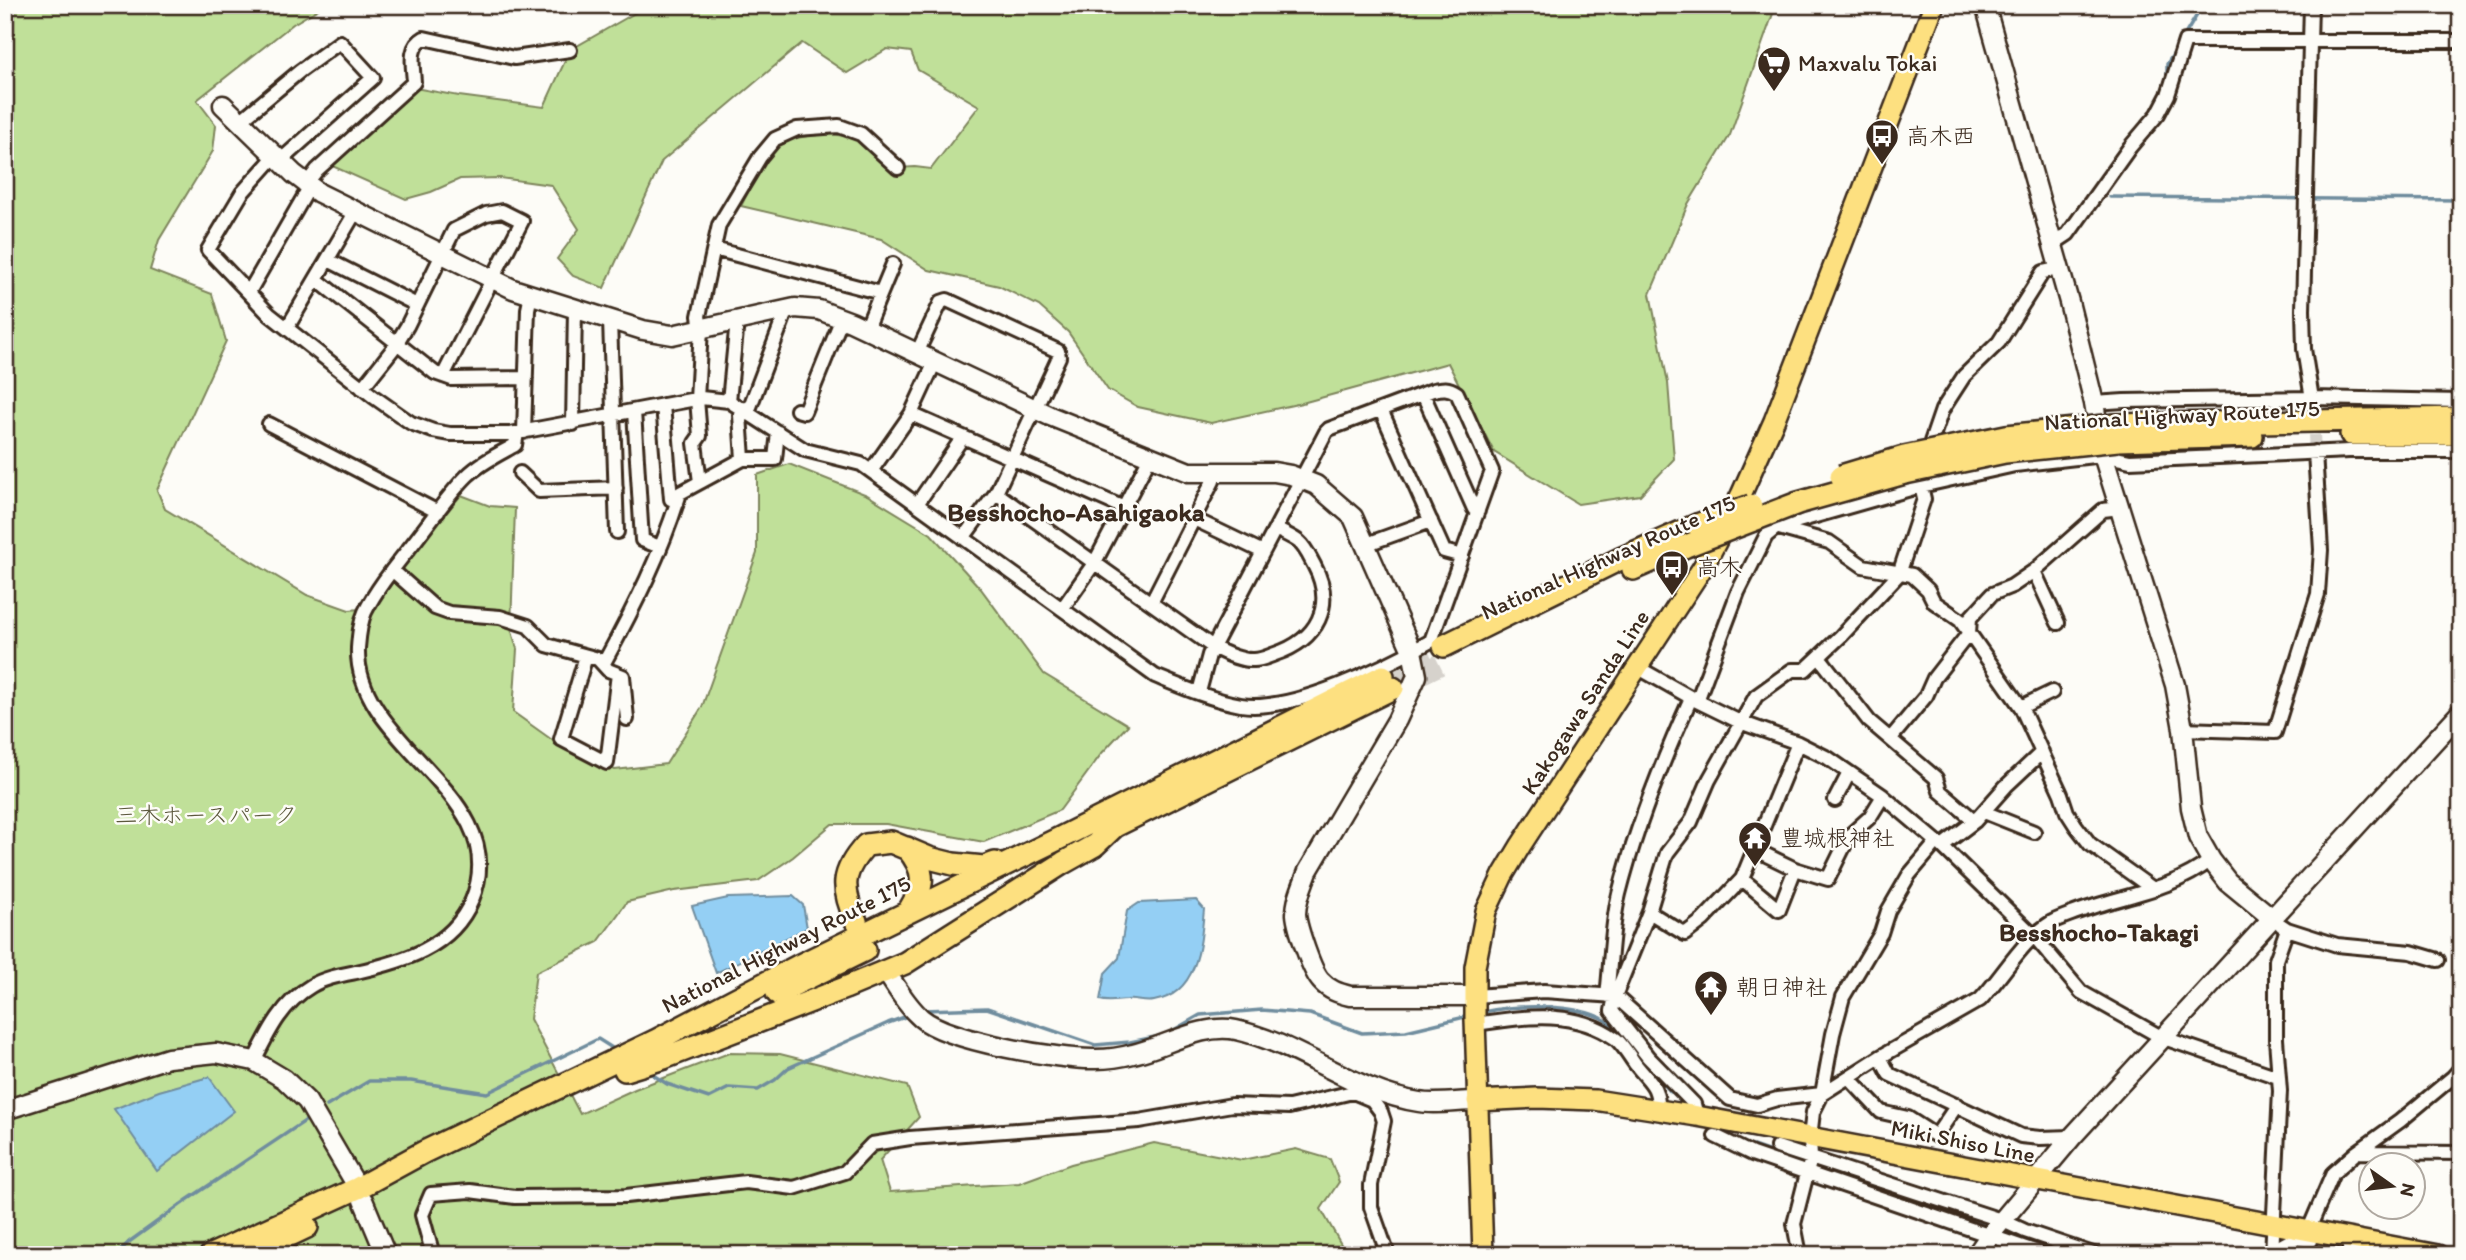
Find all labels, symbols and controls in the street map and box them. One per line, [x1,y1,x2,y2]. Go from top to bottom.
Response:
supermarket icon: Maxvalu Tokai [1755,44,1793,93]
place label: Maxvalu Tokai [1798,49,1937,77]
bus stop icon: 高木西 [1863,117,1901,166]
place label: 高木西 [1906,122,1975,150]
street label: National Highway Route 175 [2044,394,2320,436]
street label: National Highway Route 175 [1476,488,1740,626]
district label: Besshocho-Asahigaoka [947,496,1205,528]
bus stop icon: 高木 [1653,548,1691,597]
place label: 高木 [1696,553,1742,581]
street label: Kakogawa Sanda Line [1515,604,1655,800]
park label: 三木ホースパーク [115,801,297,829]
temple icon: 豊城根神社 [1736,819,1774,868]
place label: 豊城根神社 [1780,824,1895,852]
street label: National Highway Route 175 [657,869,915,1019]
district label: Besshocho-Takagi [1999,916,2199,948]
temple icon: 朝日神社 [1692,968,1730,1017]
place label: 朝日神社 [1736,973,1828,1001]
street label: Miki Shiso Line [1889,1113,2037,1169]
north arrow [2358,1152,2428,1222]
text: N [2395,1181,2421,1199]

